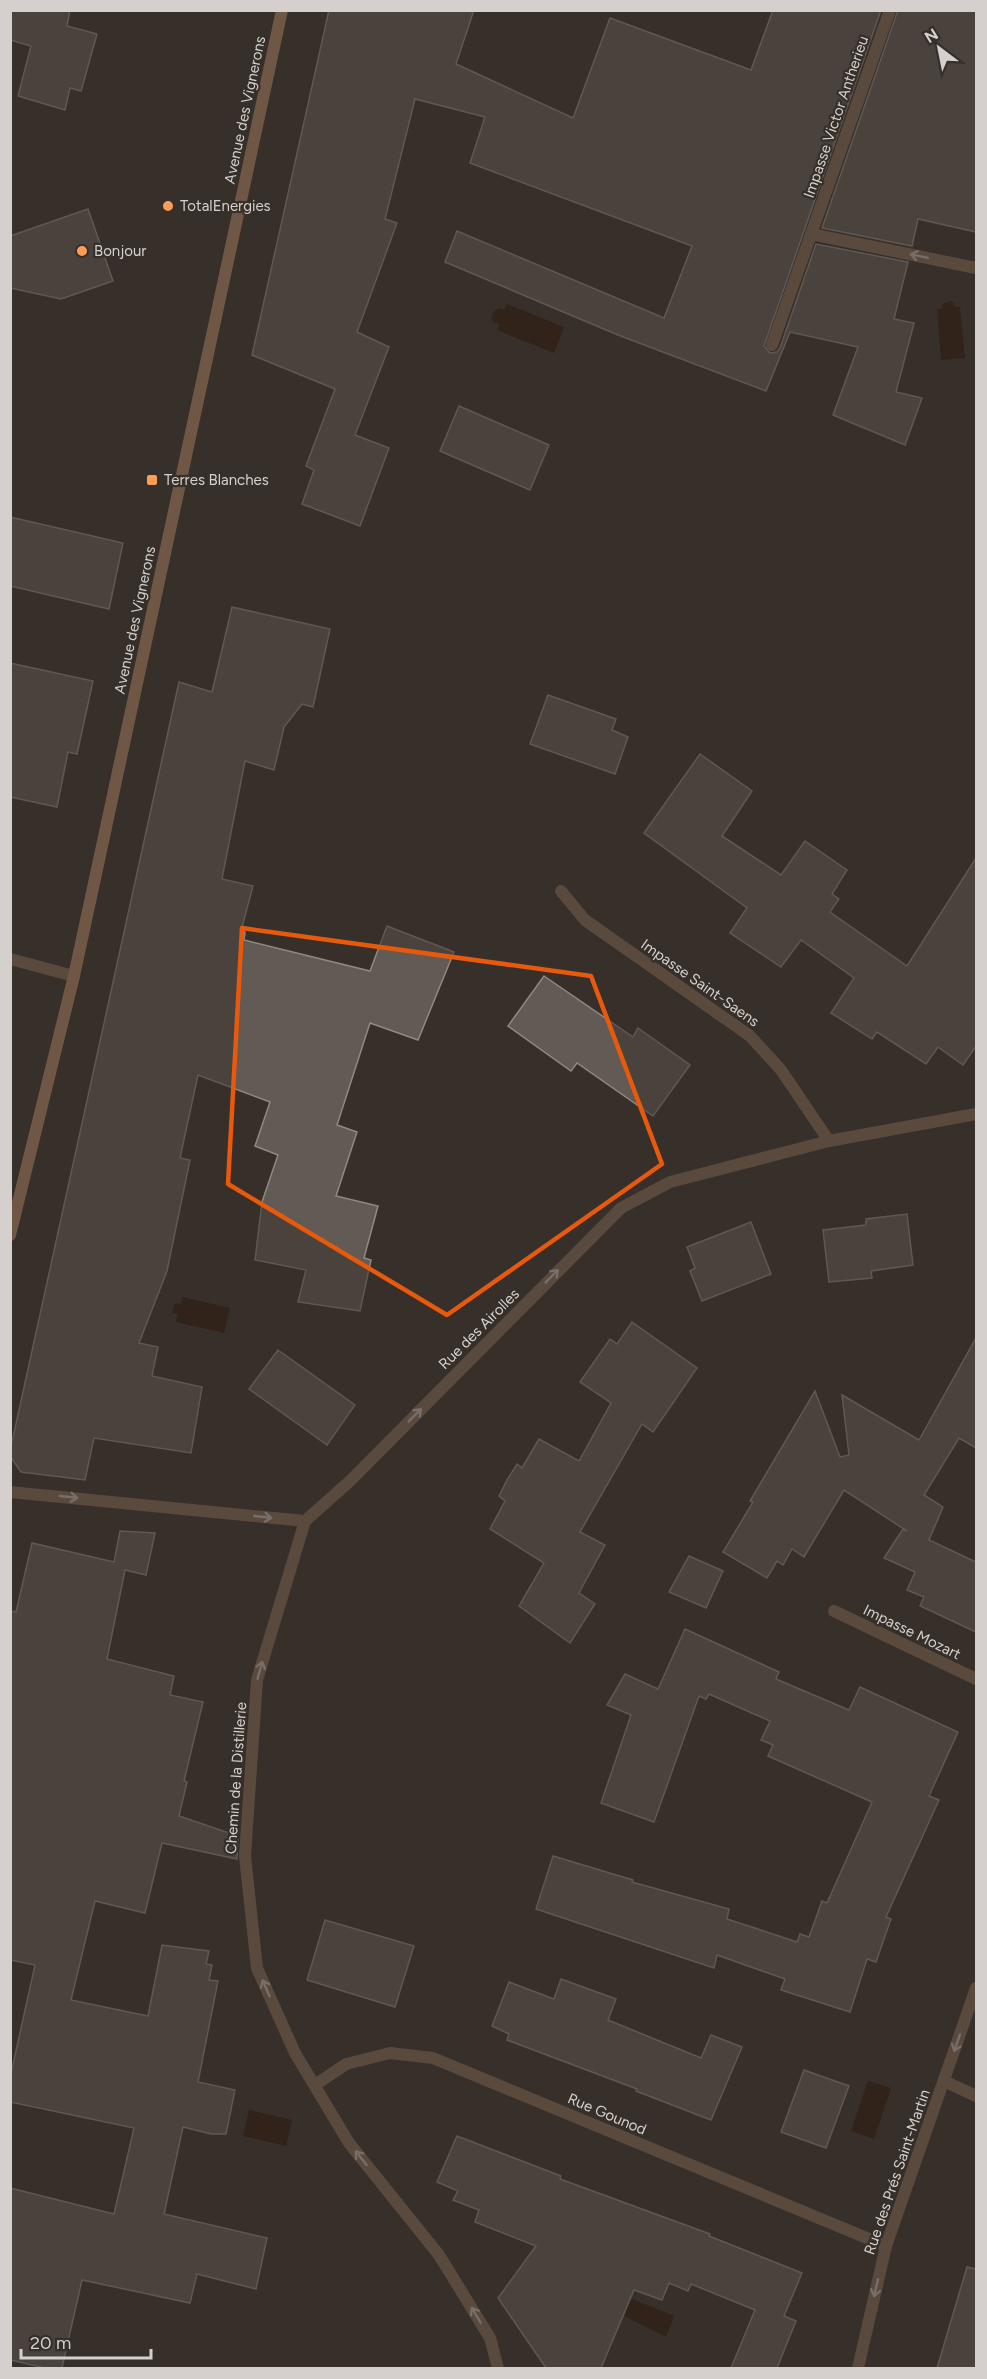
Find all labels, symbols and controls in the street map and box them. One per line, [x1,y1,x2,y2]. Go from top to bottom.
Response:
north arrow [909,18,969,78]
text: N [921,24,942,47]
street label: Impasse Victor Antherieu [800,34,872,200]
street label: Avenue des Vignerons [221,35,269,185]
place label: TotalEnergies [180,197,271,215]
marker: TotalEnergies [161,199,175,213]
place label: Bonjour [94,242,146,260]
marker: Bonjour [75,244,89,258]
one-way arrow [910,250,929,262]
place label: Terres Blanches [164,471,269,489]
marker: Terres Blanches [145,473,159,487]
street label: Avenue des Vignerons [111,545,159,695]
street label: Impasse Saint-Saens [637,935,763,1031]
one-way arrow [544,1269,559,1284]
street label: Rue des Airolles [435,1285,523,1373]
one-way arrow [407,1408,422,1423]
one-way arrow [58,1492,78,1503]
one-way arrow [252,1512,272,1523]
street label: Impasse Mozart [860,1601,964,1664]
one-way arrow [255,1661,266,1680]
street label: Chemin de la Distillerie [222,1701,250,1855]
one-way arrow [260,1979,271,1997]
one-way arrow [951,2033,962,2052]
street label: Rue des Prés Saint-Martin [860,2087,934,2257]
street label: Rue Gounod [565,2089,649,2139]
one-way arrow [354,2150,367,2166]
one-way arrow [870,2278,882,2297]
one-way arrow [469,2307,481,2324]
scale bar [21,2322,152,2360]
text: 20 m [30,2332,71,2354]

